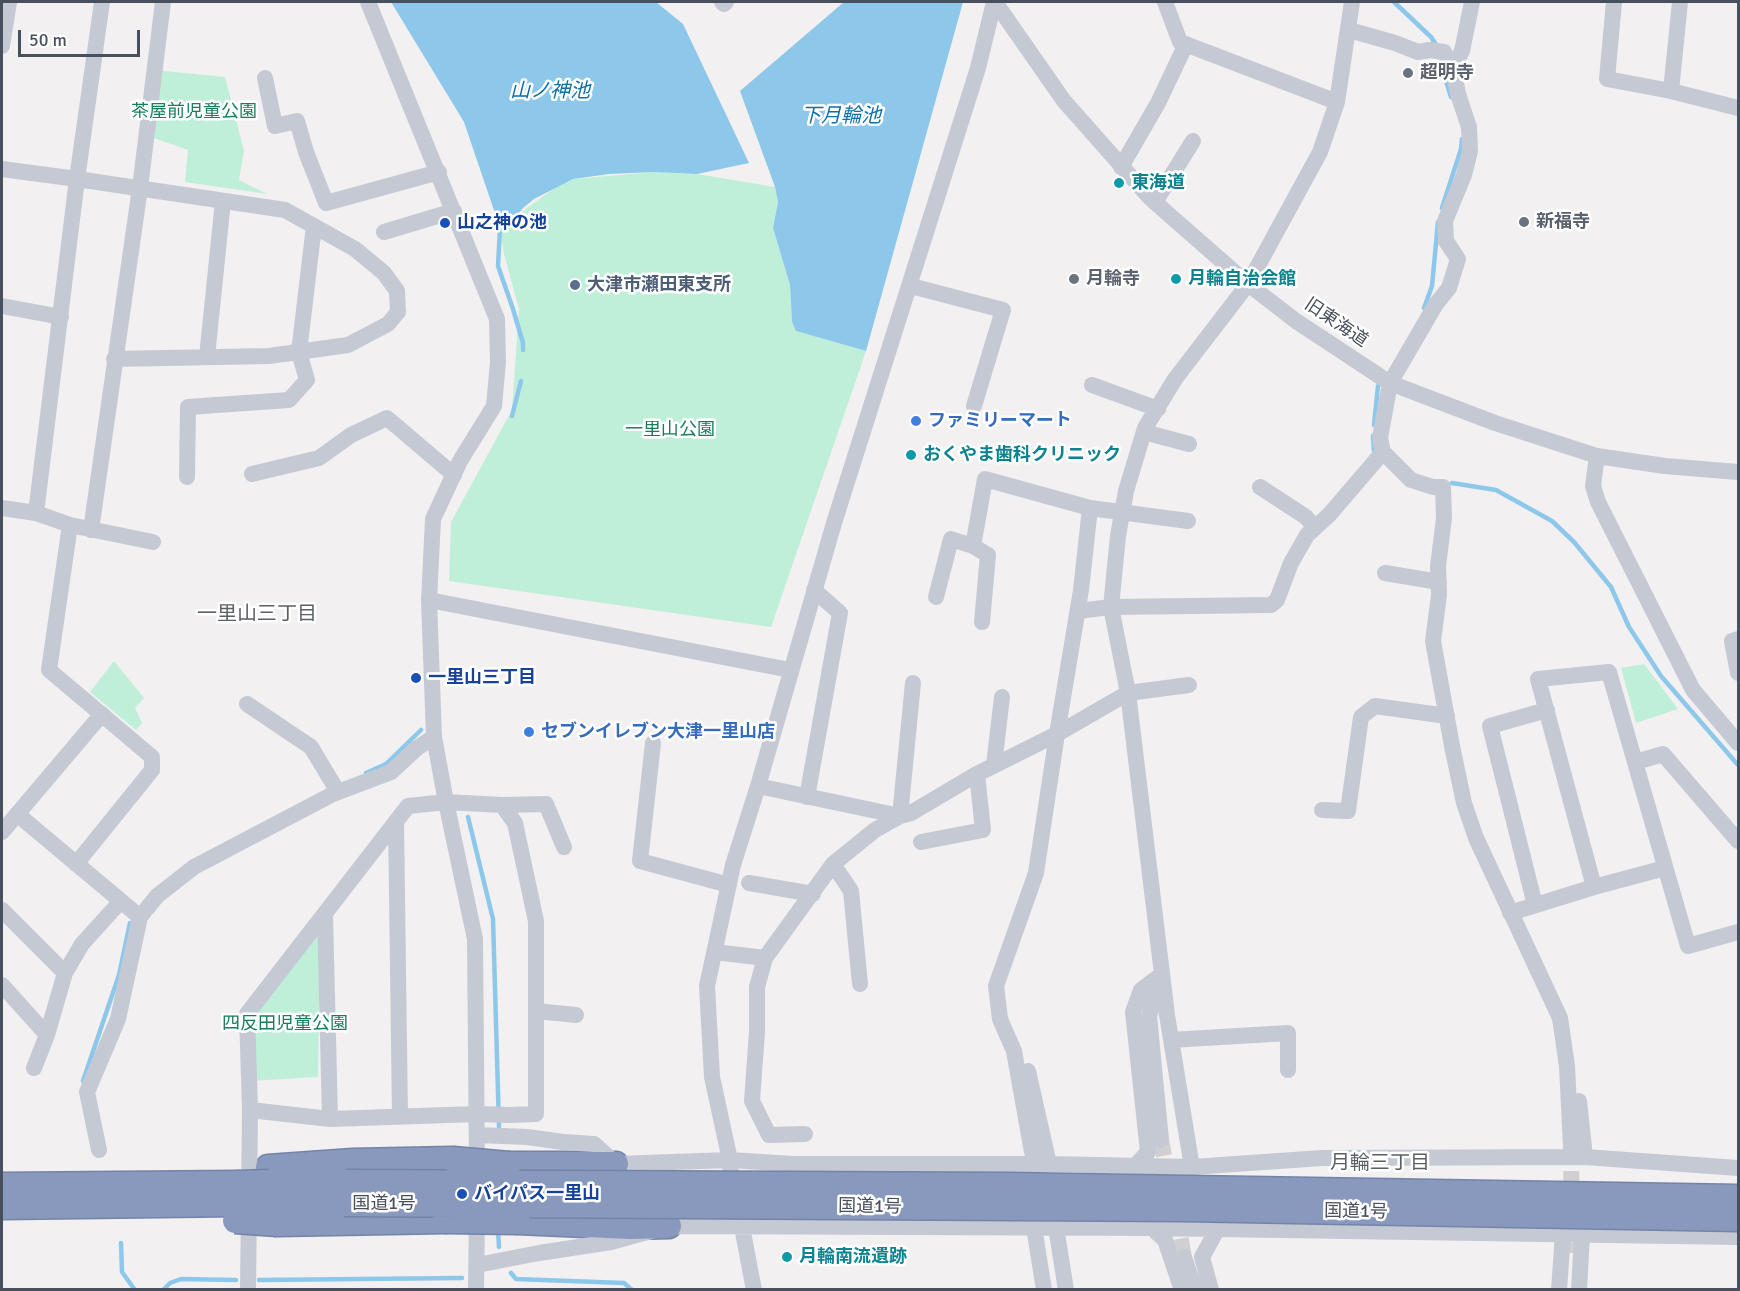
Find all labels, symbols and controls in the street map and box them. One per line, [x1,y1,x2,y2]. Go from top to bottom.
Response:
scale bar [21,18,142,56]
text: 50 m [29,29,67,51]
place label: 超明寺 [1420,62,1474,84]
marker: 超明寺 [1401,66,1415,80]
water label: 山ノ神池 [510,80,590,104]
park label: 茶屋前児童公園 [131,101,257,123]
water label: 下月輪池 [801,105,881,129]
place label: 東海道 [1131,172,1185,194]
marker: 東海道 [1112,176,1126,190]
place label: 新福寺 [1536,211,1590,233]
place label: 山之神の池 [457,212,547,234]
marker: 新福寺 [1517,215,1531,229]
marker: 山之神の池 [438,216,452,230]
place label: 月輪寺 [1086,268,1140,290]
place label: 月輪自治会館 [1188,268,1296,290]
marker: 月輪寺 [1067,272,1081,286]
marker: 月輪自治会館 [1169,272,1183,286]
place label: 大津市瀬田東支所 [587,274,731,296]
marker: 大津市瀬田東支所 [568,278,582,292]
street label: 旧東海道 [1300,294,1372,352]
place label: ファミリーマート [928,410,1072,432]
marker: ファミリーマート [909,414,923,428]
park label: 一里山公園 [625,419,715,441]
place label: おくやま歯科クリニック [923,444,1121,466]
marker: おくやま歯科クリニック [904,448,918,462]
district label: 一里山三丁目 [197,603,317,627]
place label: 一里山三丁目 [428,667,536,689]
marker: 一里山三丁目 [409,671,423,685]
place label: セブンイレブン大津一里山店 [541,721,775,743]
marker: セブンイレブン大津一里山店 [522,725,536,739]
park label: 四反田児童公園 [222,1013,348,1035]
district label: 月輪三丁目 [1330,1152,1430,1176]
place label: バイパス一里山 [474,1183,600,1205]
marker: バイパス一里山 [455,1187,469,1201]
street label: 国道1号 [352,1193,416,1215]
street label: 国道1号 [838,1196,902,1218]
street label: 国道1号 [1324,1201,1388,1223]
place label: 月輪南流遺跡 [799,1246,907,1268]
marker: 月輪南流遺跡 [780,1250,794,1264]

